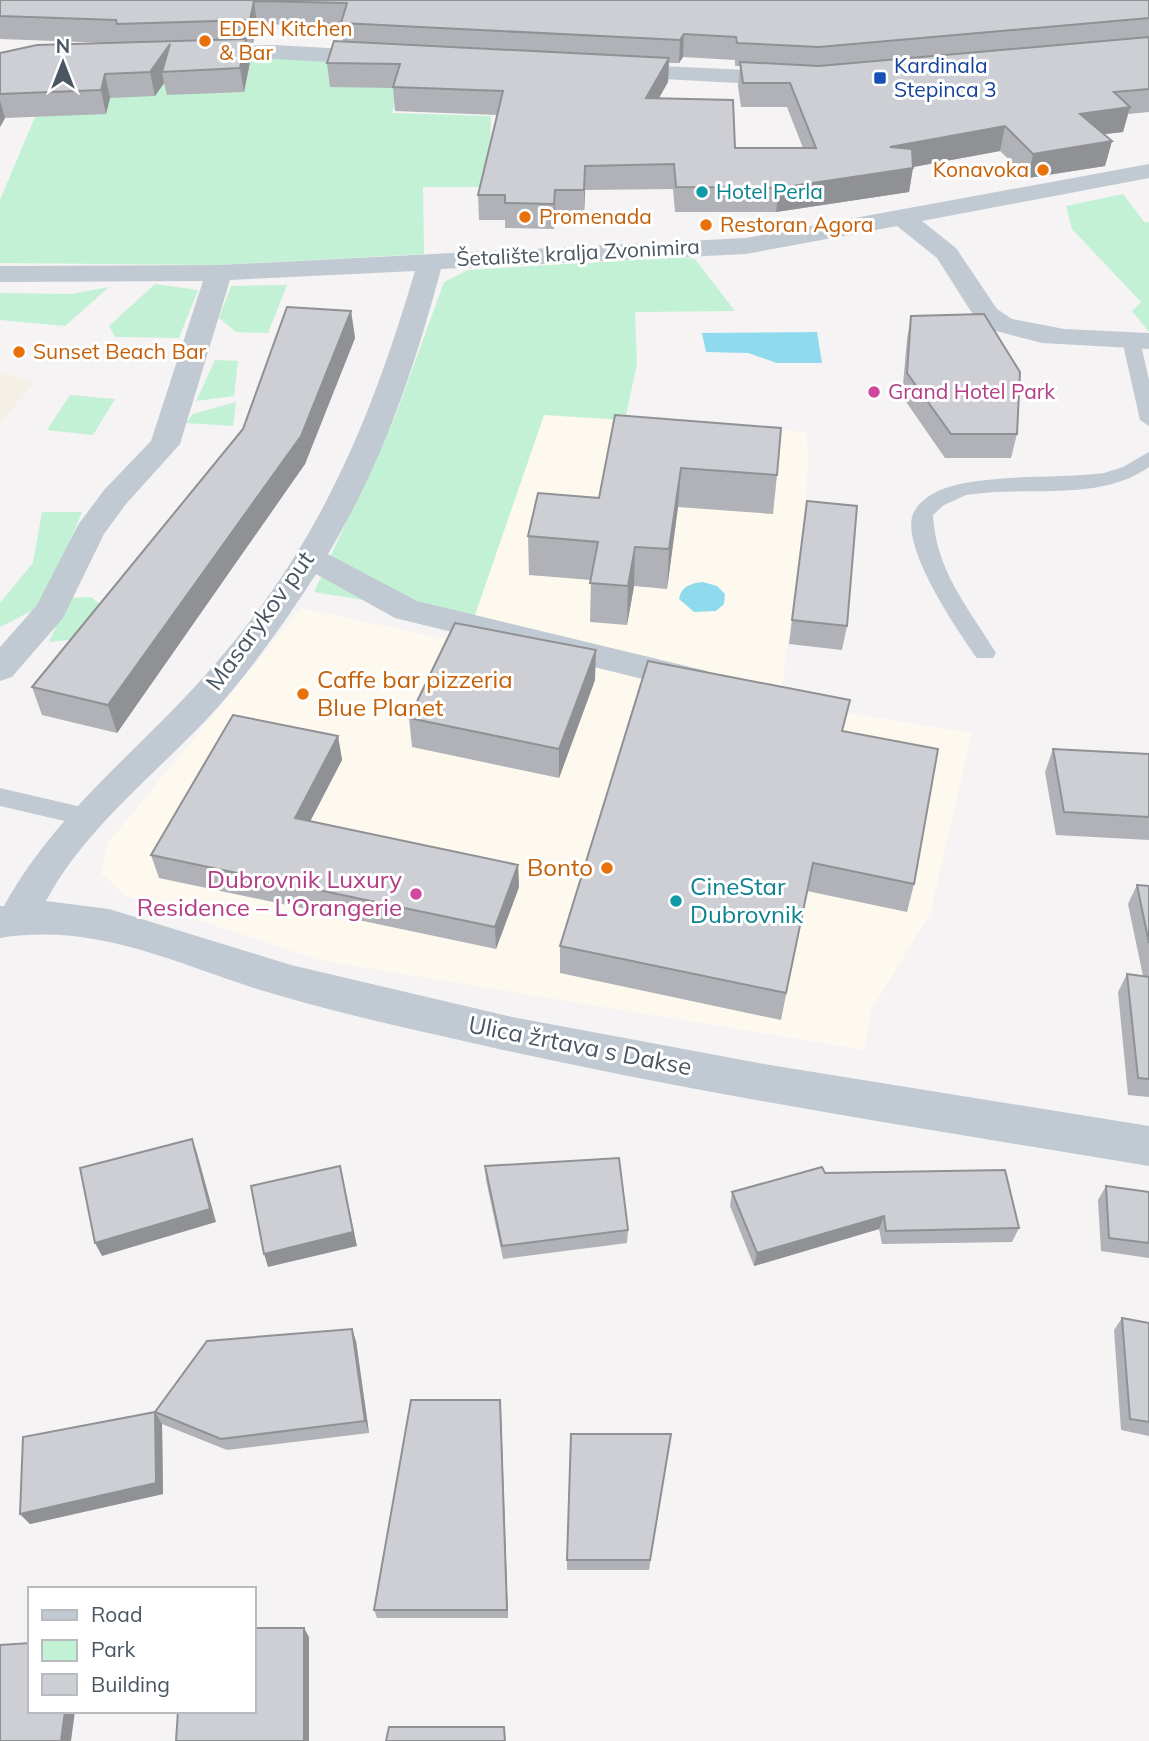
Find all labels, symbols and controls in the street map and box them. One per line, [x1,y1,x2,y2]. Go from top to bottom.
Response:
place label: EDEN Kitchen & Bar [219,15,353,65]
north arrow [28,28,98,98]
marker: EDEN Kitchen & Bar [197,33,213,49]
text: N [56,34,70,58]
place label: Kardinala Stepinca 3 [894,52,997,102]
marker: Kardinala Stepinca 3 [872,70,888,86]
place label: Konavoka [933,156,1029,182]
marker: Konavoka [1035,162,1051,178]
place label: Hotel Perla [716,178,823,204]
marker: Hotel Perla [694,184,710,200]
place label: Promenada [539,203,652,229]
marker: Promenada [517,209,533,225]
place label: Restoran Agora [720,211,873,237]
marker: Restoran Agora [698,217,714,233]
street label: Šetalište kralja Zvonimira [456,233,700,271]
place label: Sunset Beach Bar [33,338,207,364]
marker: Sunset Beach Bar [11,344,27,360]
place label: Grand Hotel Park [888,378,1055,404]
marker: Grand Hotel Park [866,384,882,400]
street label: Masarykov put [199,545,320,696]
place label: Caffe bar pizzeria Blue Planet [317,664,513,722]
marker: Caffe bar pizzeria Blue Planet [295,686,311,702]
place label: Bonto [527,852,593,882]
marker: Bonto [599,860,615,876]
place label: Dubrovnik Luxury Residence – L’Orangerie [137,864,402,922]
place label: CineStar Dubrovnik [690,871,804,929]
marker: Dubrovnik Luxury Residence – L’Orangerie [408,886,424,902]
marker: CineStar Dubrovnik [668,893,684,909]
street label: Ulica žrtava s Dakse [466,1009,694,1081]
legend [28,1587,256,1713]
text: Road [91,1601,142,1627]
text: Park [91,1636,135,1662]
text: Building [91,1671,170,1697]

